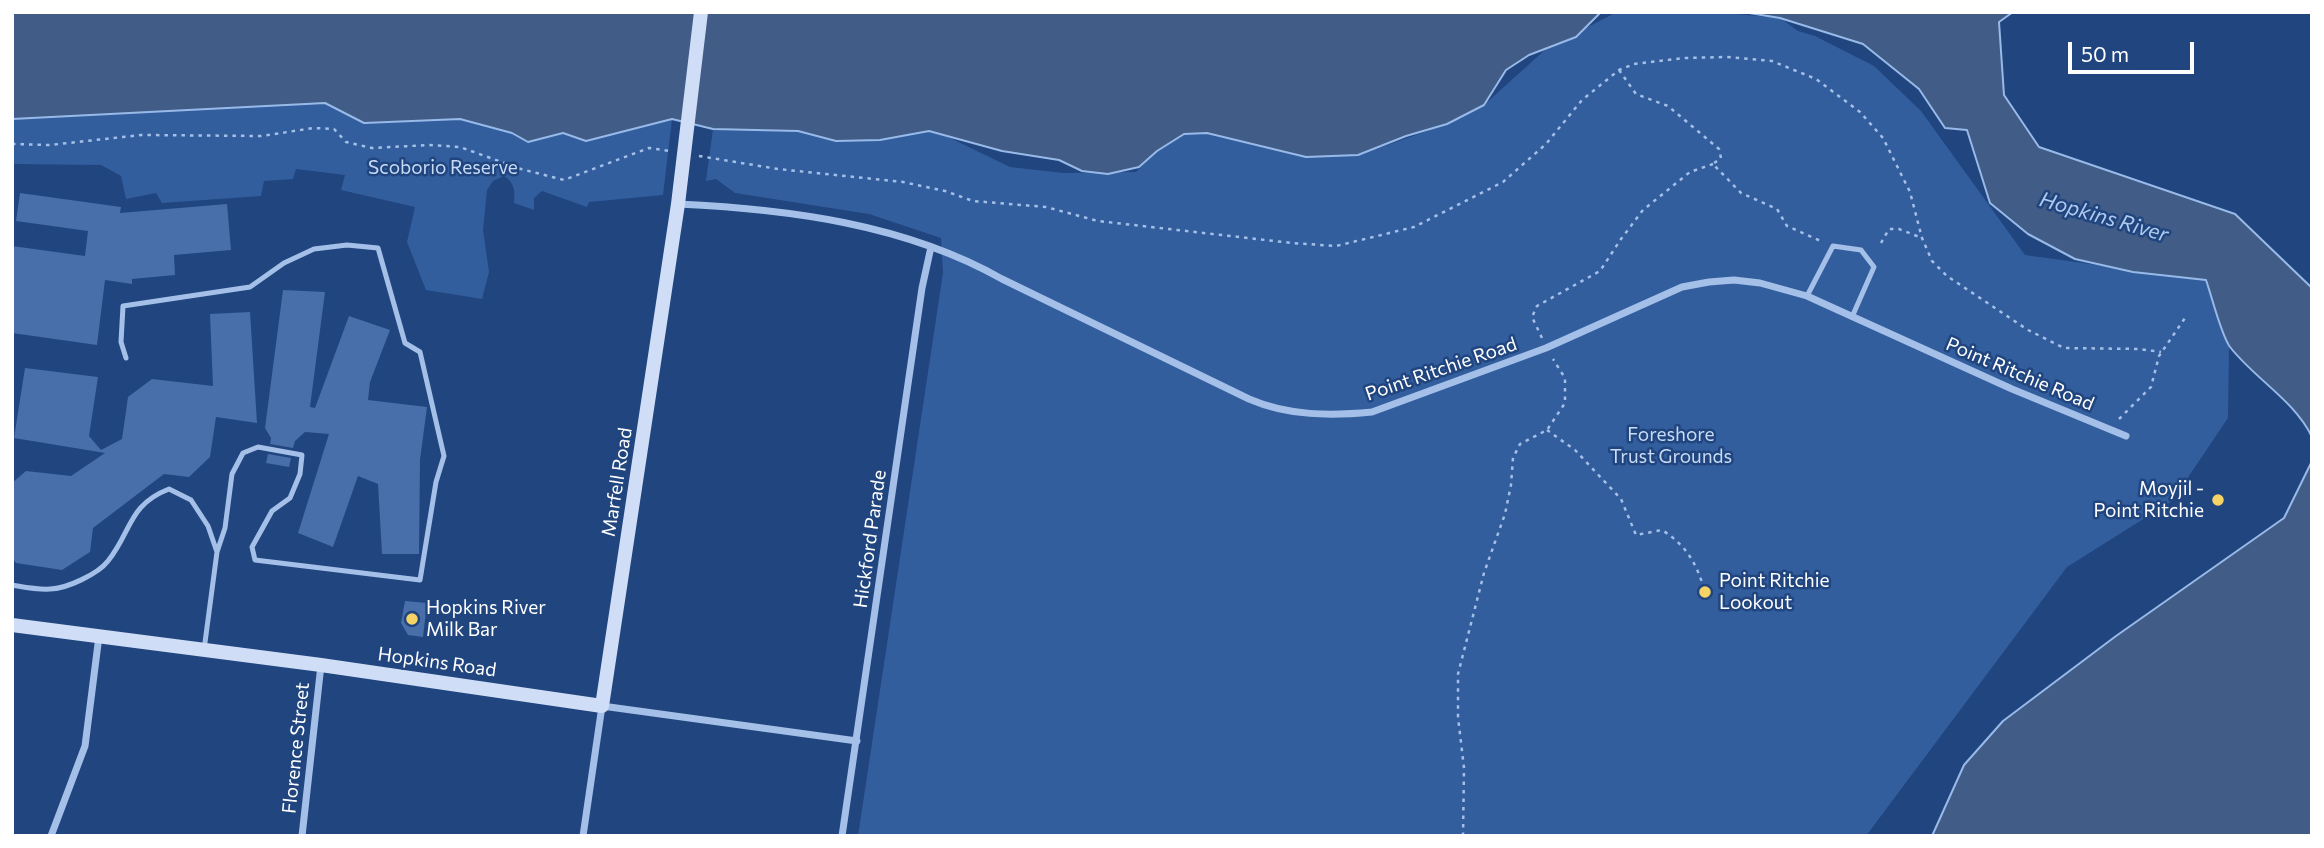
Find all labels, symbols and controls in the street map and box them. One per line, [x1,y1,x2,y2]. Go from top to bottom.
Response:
scale bar [2072,28,2198,72]
text: 50 m [2081,41,2129,66]
park label: Scoborio Reserve [368,157,518,179]
water label: Hopkins River [2037,187,2171,247]
street label: Point Ritchie Road [1362,332,1520,406]
street label: Point Ritchie Road [1943,333,2097,415]
park label: Foreshore Trust Grounds [1610,424,1732,468]
street label: Marfell Road [597,426,637,538]
street label: Hickford Parade [849,468,891,610]
place label: Moyjil - Point Ritchie [2093,478,2204,522]
marker: Moyjil - Point Ritchie [2210,492,2226,508]
place label: Point Ritchie Lookout [1719,570,1830,614]
marker: Point Ritchie Lookout [1697,584,1713,600]
place label: Hopkins River Milk Bar [426,597,546,641]
marker: Hopkins River Milk Bar [404,611,420,627]
street label: Hopkins Road [376,642,498,682]
street label: Florence Street [278,681,314,815]

